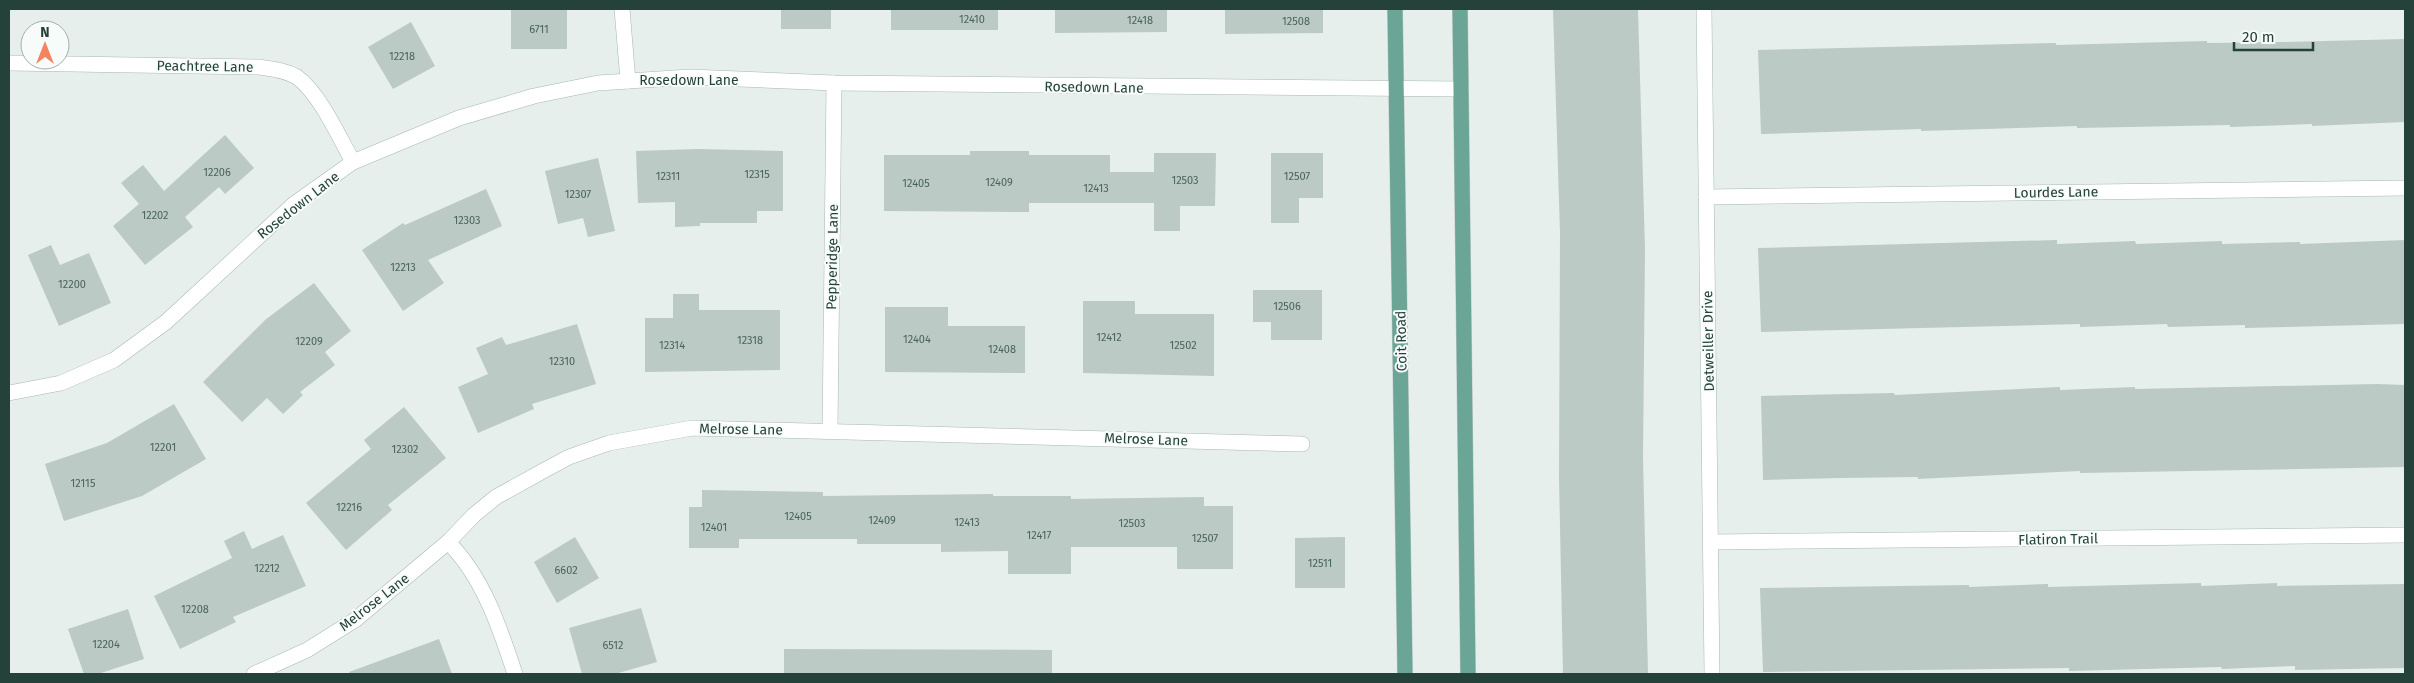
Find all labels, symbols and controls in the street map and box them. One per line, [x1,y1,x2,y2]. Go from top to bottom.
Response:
house number: 12410 [959,13,985,26]
house number: 12418 [1127,14,1153,27]
house number: 12508 [1282,15,1310,28]
north arrow [20,20,70,70]
scale bar [2234,20,2313,52]
house number: 6711 [529,23,549,36]
text: N [40,24,50,41]
text: 20 m [2242,28,2275,46]
house number: 12218 [389,50,415,63]
street label: Peachtree Lane [156,57,254,76]
street label: Rosedown Lane [639,72,739,89]
street label: Rosedown Lane [1044,78,1144,97]
house number: 12206 [203,166,231,179]
street label: Rosedown Lane [254,168,343,243]
house number: 12315 [744,168,770,181]
house number: 12311 [656,170,680,183]
house number: 12507 [1284,170,1310,183]
house number: 12503 [1171,174,1199,187]
house number: 12409 [985,176,1013,189]
house number: 12405 [902,177,930,190]
house number: 12413 [1083,182,1109,195]
street label: Lourdes Lane [2014,183,2098,202]
house number: 12307 [565,188,591,201]
street label: Pepperidge Lane [823,204,842,310]
house number: 12202 [141,209,169,222]
house number: 12303 [453,214,481,227]
house number: 12213 [390,261,416,274]
house number: 12200 [58,278,86,291]
street label: Detweiller Drive [1699,290,1718,392]
house number: 12506 [1273,300,1301,313]
street label: Coit Road [1392,310,1411,372]
house number: 12412 [1096,331,1122,344]
house number: 12404 [903,333,931,346]
house number: 12318 [737,334,763,347]
house number: 12209 [295,335,323,348]
house number: 12314 [659,339,685,352]
house number: 12502 [1169,339,1197,352]
house number: 12408 [988,343,1016,356]
house number: 12310 [549,355,575,368]
street label: Melrose Lane [699,420,783,439]
street label: Melrose Lane [1104,430,1188,449]
house number: 12201 [150,441,176,454]
house number: 12302 [391,443,419,456]
house number: 12115 [71,477,96,490]
house number: 12216 [336,501,362,514]
house number: 12405 [784,510,812,523]
house number: 12409 [868,514,896,527]
house number: 12413 [954,516,980,529]
house number: 12503 [1118,517,1146,530]
house number: 12401 [701,521,727,534]
house number: 12417 [1027,529,1051,542]
street label: Flatiron Trail [2018,530,2098,549]
house number: 12507 [1192,532,1218,545]
house number: 12511 [1308,557,1332,570]
house number: 12212 [254,562,280,575]
house number: 6602 [554,564,578,577]
street label: Melrose Lane [336,570,413,635]
house number: 12208 [181,603,209,616]
house number: 12204 [92,638,120,651]
house number: 6512 [603,639,623,652]

